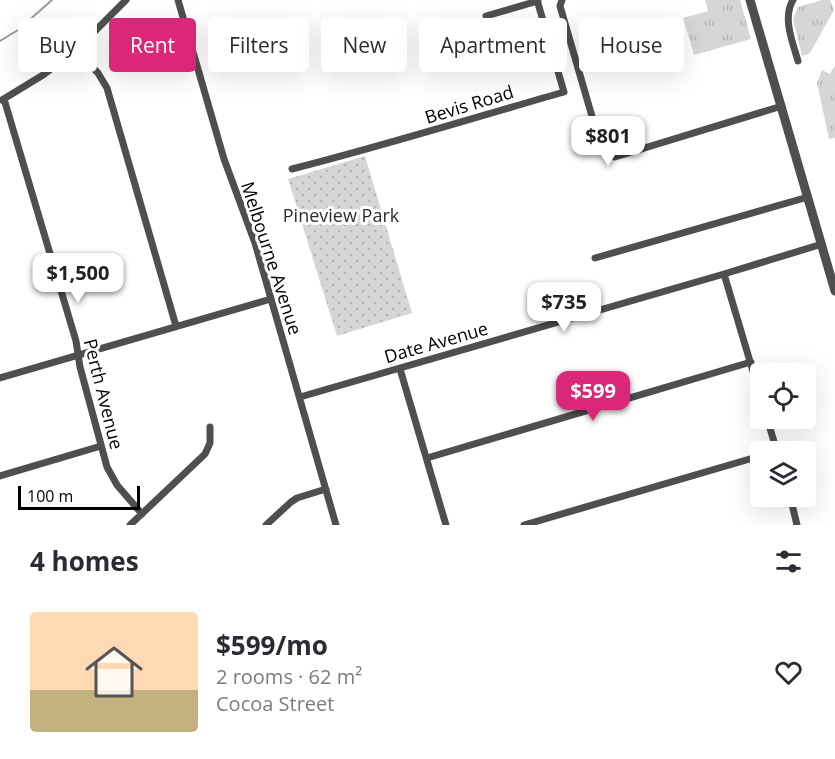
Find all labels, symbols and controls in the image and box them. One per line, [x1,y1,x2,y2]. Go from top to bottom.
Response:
chip: Buy [18,18,97,72]
chip: Rent [109,18,196,72]
chip: Filters [208,18,309,72]
chip: New [321,18,407,72]
chip: Apartment [419,18,567,72]
chip: House [579,18,684,72]
street label: Bevis Road [422,79,516,129]
pin: $801 [572,116,644,167]
text: $801 [585,122,631,149]
street label: Melbourne Avenue [236,178,308,338]
park label: Pineview Park [283,203,400,227]
pin: $1,500 [29,253,127,304]
text: $1,500 [47,259,109,286]
pin: $735 [528,282,600,333]
text: $735 [541,288,587,315]
street label: Date Avenue [381,316,491,368]
street label: Perth Avenue [79,336,129,452]
map controls [750,363,816,507]
button: locate [750,363,816,429]
pin: $599 [557,371,629,422]
text: $599 [570,377,616,404]
button: layers [750,441,816,507]
scale bar [18,483,140,510]
text: 100 m [27,485,73,507]
text: 4 homes [30,543,139,579]
icon: filters [772,545,805,578]
text: $599/mo [216,627,328,663]
icon: home [78,636,150,708]
icon: heart [772,656,805,689]
text: 2 rooms · 62 m² [216,663,362,690]
text: Cocoa Street [216,690,334,717]

